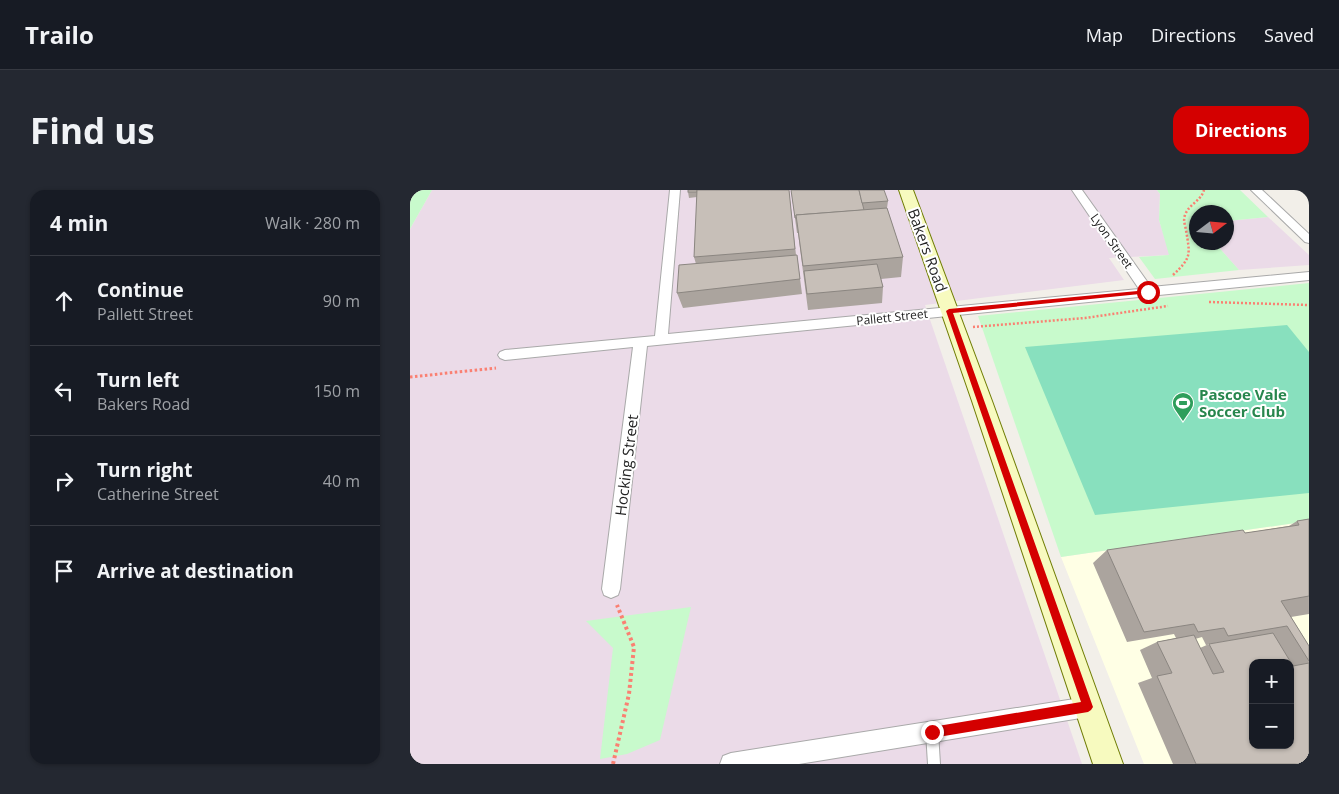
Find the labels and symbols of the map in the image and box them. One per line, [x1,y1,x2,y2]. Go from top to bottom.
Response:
north arrow [1189,205,1234,250]
street label: Bakers Road [904,206,952,294]
street label: Lyon Street [1087,210,1137,272]
route start [1137,281,1160,304]
street label: Pallett Street [855,305,929,329]
place label: Pascoe Vale Soccer Club [1199,384,1287,421]
sports icon: Pascoe Vale Soccer Club [1171,391,1195,422]
street label: Hocking Street [610,413,642,517]
route end [921,721,944,744]

